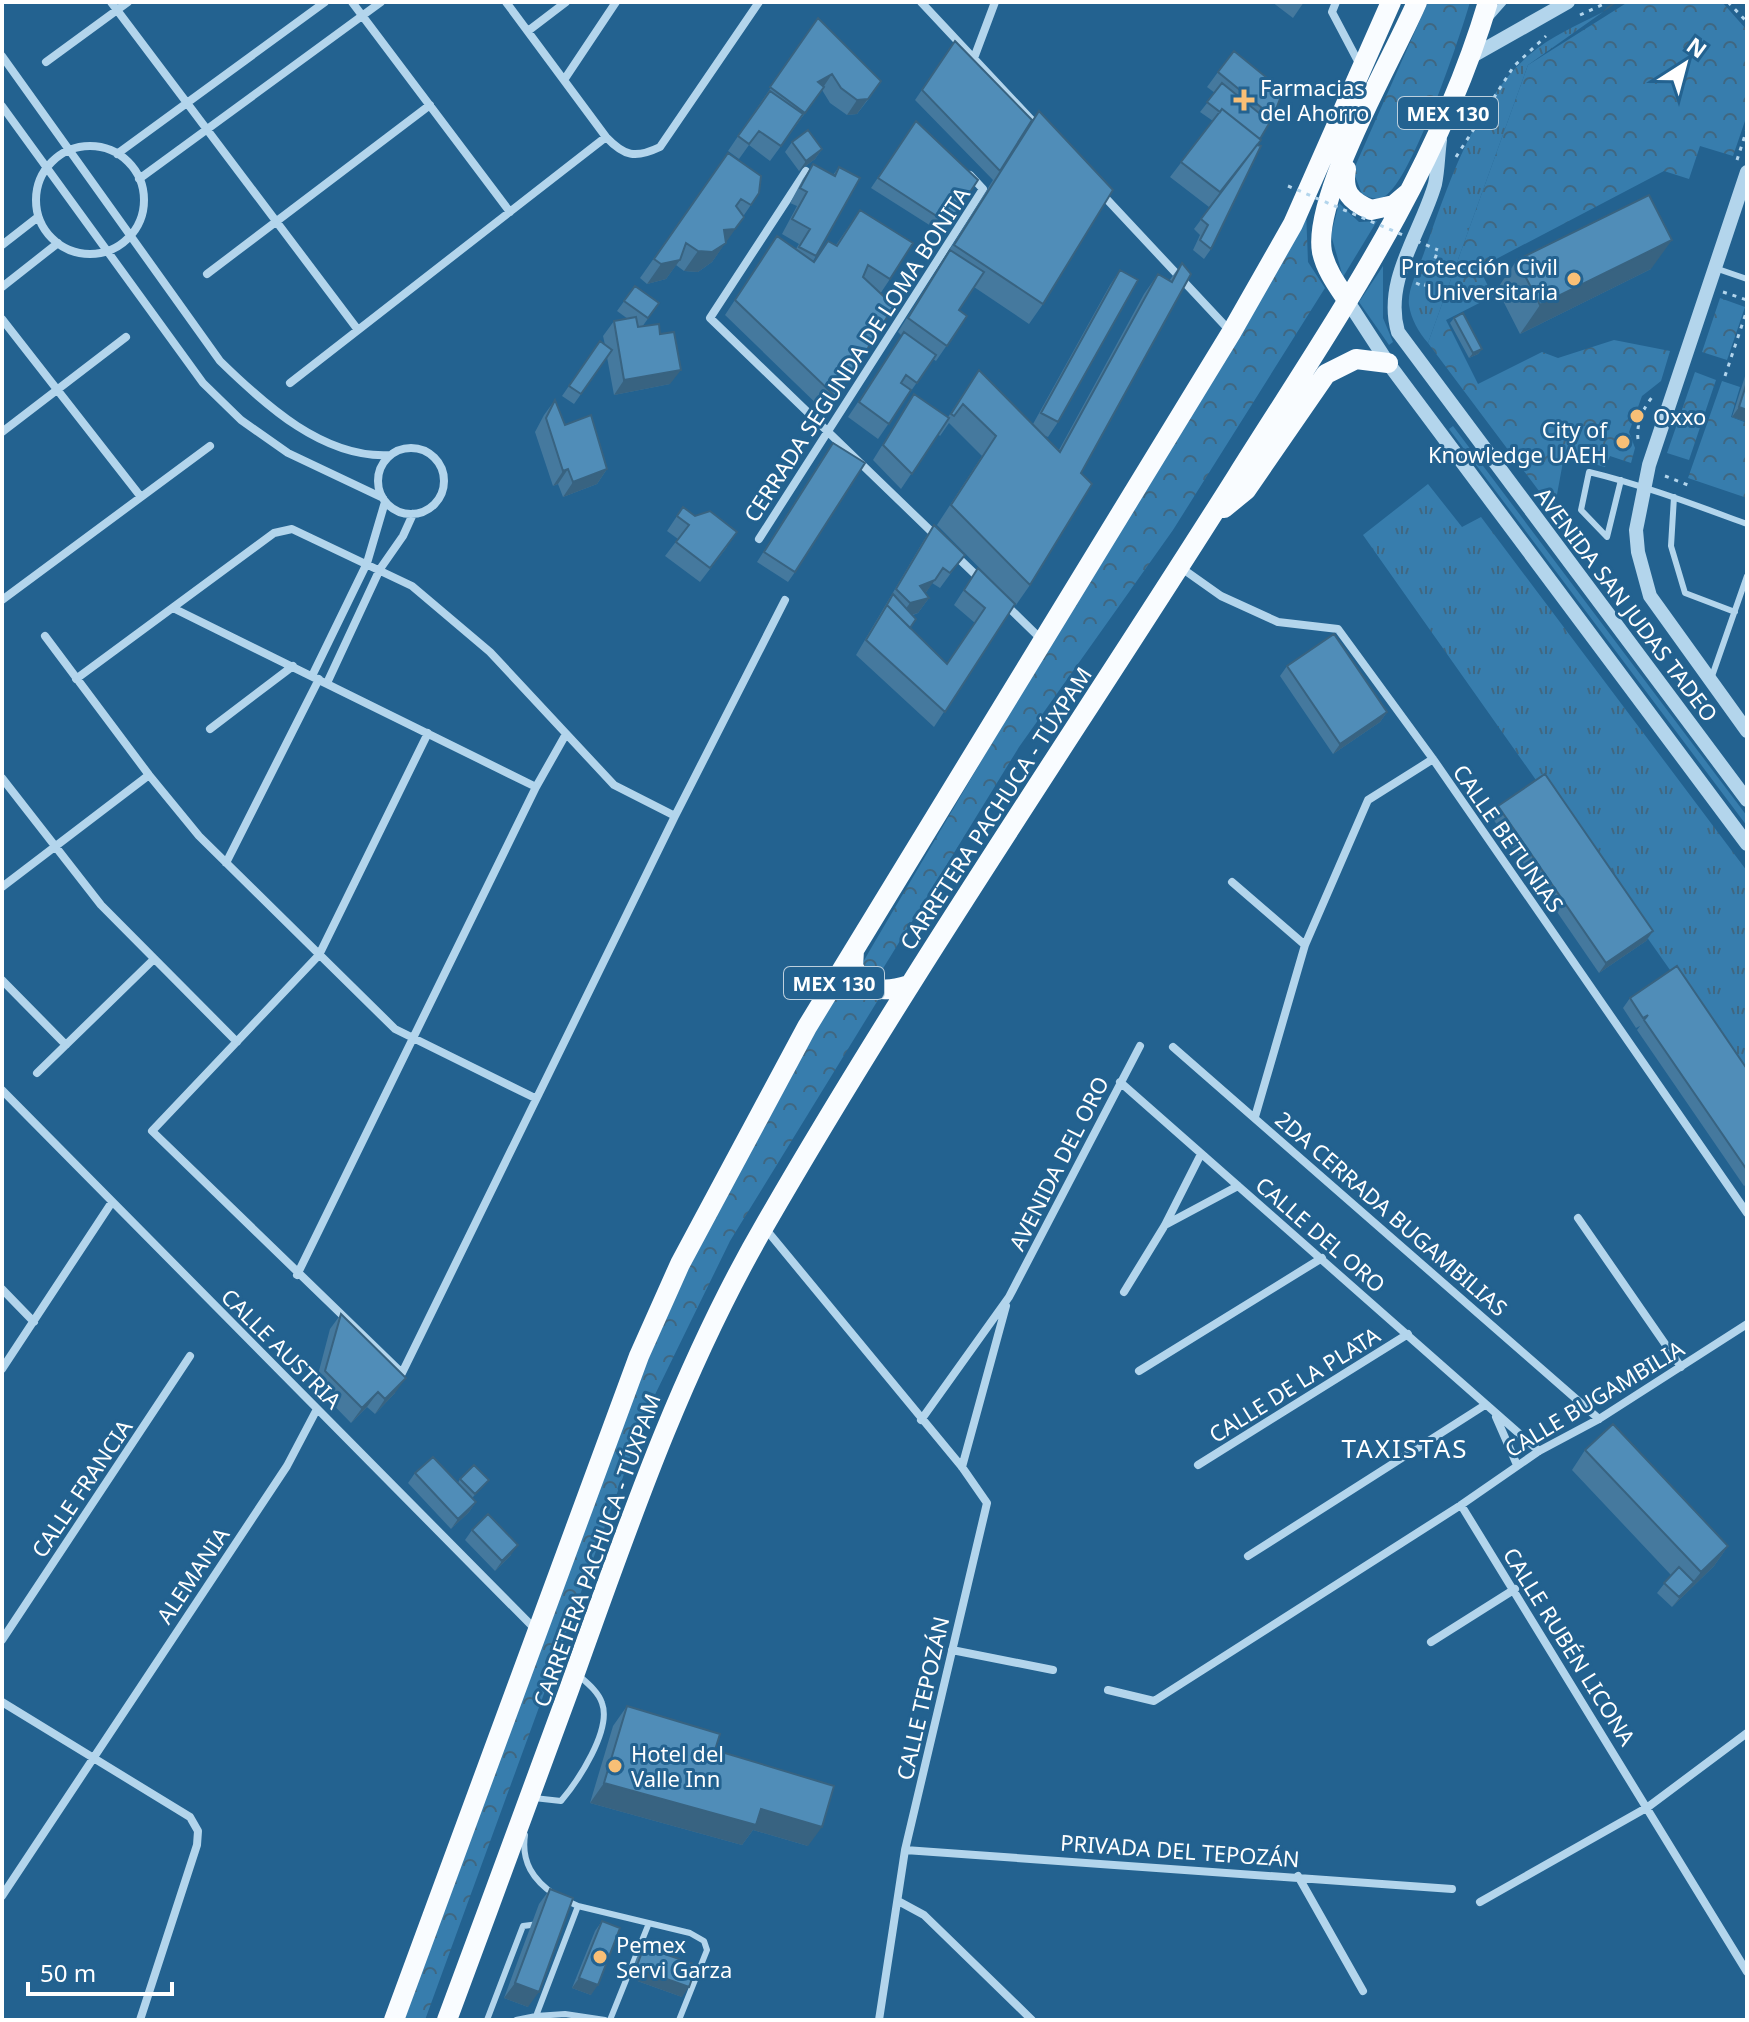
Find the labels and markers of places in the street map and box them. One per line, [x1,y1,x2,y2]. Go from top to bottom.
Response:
place label: Farmacias del Ahorro [1260,72,1369,127]
marker: Farmacias del Ahorro [1235,91,1253,109]
place label: Protección Civil Universitaria [1401,251,1558,306]
marker: Protección Civil Universitaria [1565,270,1583,288]
place label: Oxxo [1653,401,1706,431]
marker: Oxxo [1628,407,1646,425]
place label: City of Knowledge UAEH [1428,414,1608,469]
marker: City of Knowledge UAEH [1614,433,1632,451]
place label: Hotel del Valle Inn [631,1738,724,1793]
marker: Hotel del Valle Inn [606,1757,624,1775]
place label: Pemex Servi Garza [616,1929,732,1984]
marker: Pemex Servi Garza [591,1948,609,1966]

